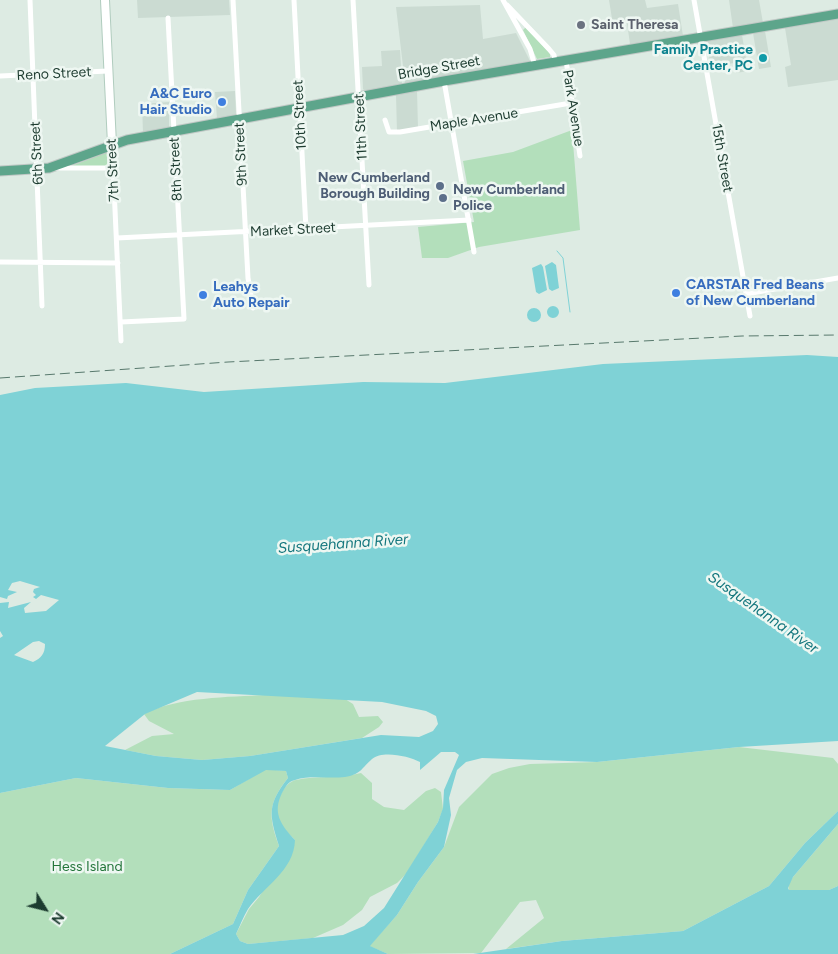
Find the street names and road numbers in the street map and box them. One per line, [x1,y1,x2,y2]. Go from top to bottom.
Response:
street label: Bridge Street [397,52,481,84]
street label: Reno Street [16,64,92,84]
street label: Park Avenue [559,68,587,148]
street label: 10th Street [290,79,310,151]
street label: 11th Street [351,93,371,161]
street label: Maple Avenue [429,105,519,135]
street label: 6th Street [27,121,47,185]
street label: 9th Street [231,122,251,186]
street label: 15th Street [708,122,736,194]
street label: 8th Street [166,136,186,202]
street label: 7th Street [103,138,123,202]
street label: Market Street [250,219,336,241]

